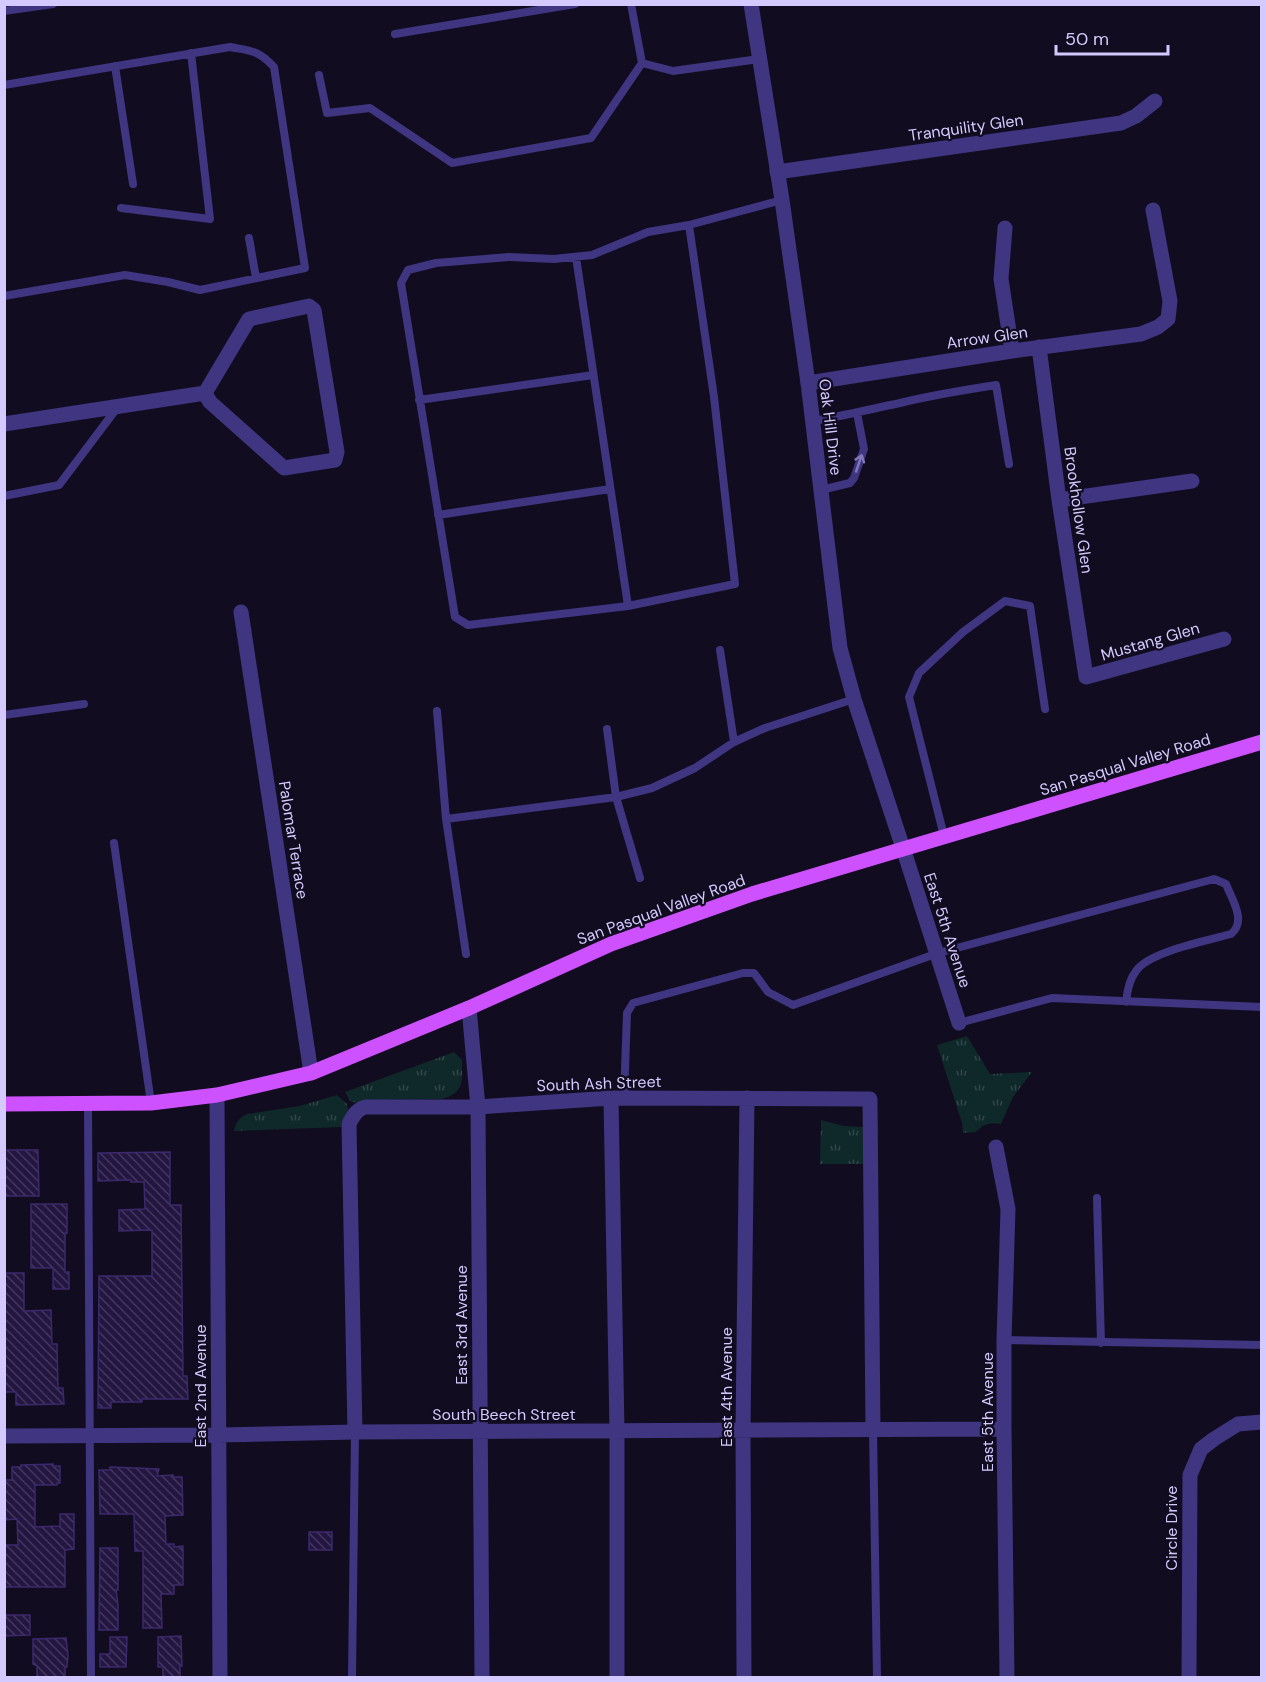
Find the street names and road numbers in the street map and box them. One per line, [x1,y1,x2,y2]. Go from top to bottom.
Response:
street label: Tranquility Glen [907,109,1025,146]
street label: Arrow Glen [945,321,1029,354]
street label: Oak Hill Drive [814,377,847,477]
street label: Brookhollow Glen [1059,445,1098,575]
street label: Mustang Glen [1098,617,1202,666]
street label: San Pasqual Valley Road [1037,728,1213,800]
street label: Palomar Terrace [274,780,313,901]
street label: San Pasqual Valley Road [574,869,748,950]
street label: East 5th Avenue [919,870,976,990]
street label: South Ash Street [536,1071,662,1096]
street label: East 3rd Avenue [451,1265,472,1385]
street label: East 2nd Avenue [190,1324,211,1448]
street label: East 4th Avenue [716,1327,737,1447]
street label: East 5th Avenue [977,1352,998,1472]
street label: South Beech Street [432,1404,576,1425]
street label: Circle Drive [1161,1486,1182,1570]

